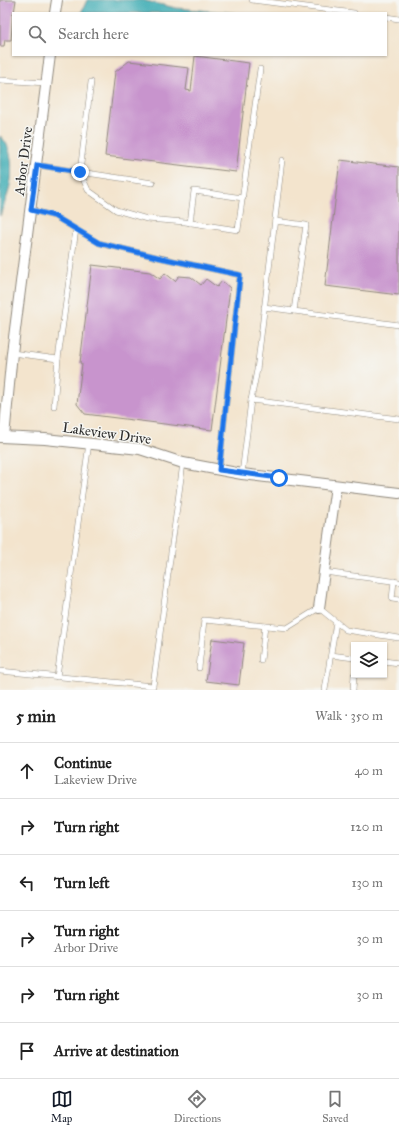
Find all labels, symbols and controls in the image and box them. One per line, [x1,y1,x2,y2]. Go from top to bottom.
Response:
search box [12,12,387,56]
icon: search [26,23,48,45]
text: Search here [58,25,129,43]
street label: Arbor Drive [11,126,36,197]
route end [71,163,89,181]
street label: Lakeview Drive [62,419,153,448]
route start [270,469,288,487]
map controls [351,642,387,678]
button: layers [351,642,387,678]
text: 5 min [16,706,56,727]
text: Walk · 350 m [315,708,383,724]
text: Continue [54,754,112,772]
icon: ahead [16,760,38,782]
text: 40 m [354,763,383,779]
text: Lakeview Drive [54,772,137,788]
icon: right [16,816,38,838]
text: Turn right [54,818,119,836]
text: 120 m [350,819,383,835]
icon: left [16,872,38,894]
text: Turn left [54,874,110,892]
text: 130 m [351,875,383,891]
text: Turn right [54,922,119,940]
icon: right [16,928,38,950]
text: 30 m [357,931,383,947]
text: Arbor Drive [54,940,118,956]
icon: right [16,984,38,1006]
text: Turn right [54,986,119,1004]
text: 30 m [357,987,383,1003]
icon: arrive [16,1040,38,1062]
text: Arrive at destination [54,1042,179,1060]
tab: Map [51,1088,73,1125]
tab: Directions [174,1088,221,1125]
tab: Saved [322,1088,348,1125]

